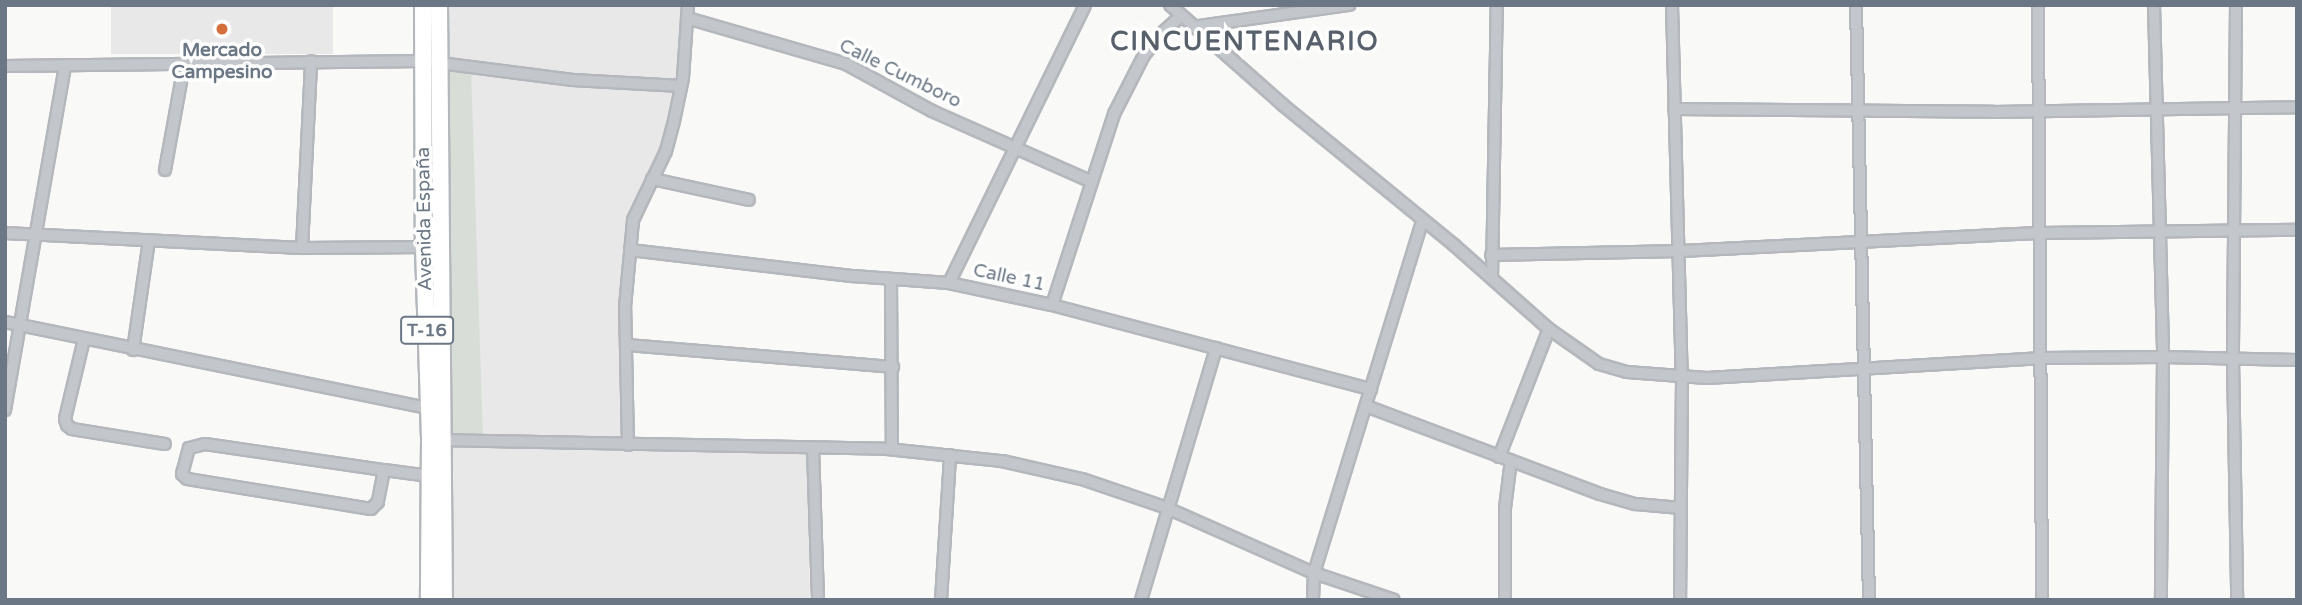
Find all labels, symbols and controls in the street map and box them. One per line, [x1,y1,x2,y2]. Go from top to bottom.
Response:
marker: Mercado Campesino [214,21,230,37]
district label: CINCUENTENARIO [1112,26,1378,58]
street label: Calle Cumboro [835,35,965,113]
place label: Mercado Campesino [171,40,273,84]
street label: Avenida España [412,147,438,291]
street label: Calle 11 [971,259,1047,297]
road number: T-16 [399,316,455,344]

